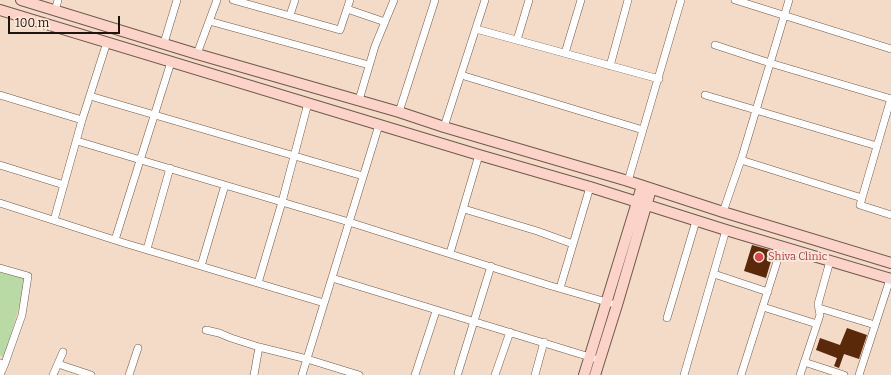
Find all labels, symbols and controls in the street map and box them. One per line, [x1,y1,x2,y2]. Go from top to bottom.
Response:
scale bar [10,8,122,34]
text: 100 m [15,16,49,30]
place label: Shiva Clinic [768,250,827,264]
marker: Shiva Clinic [753,251,765,263]

